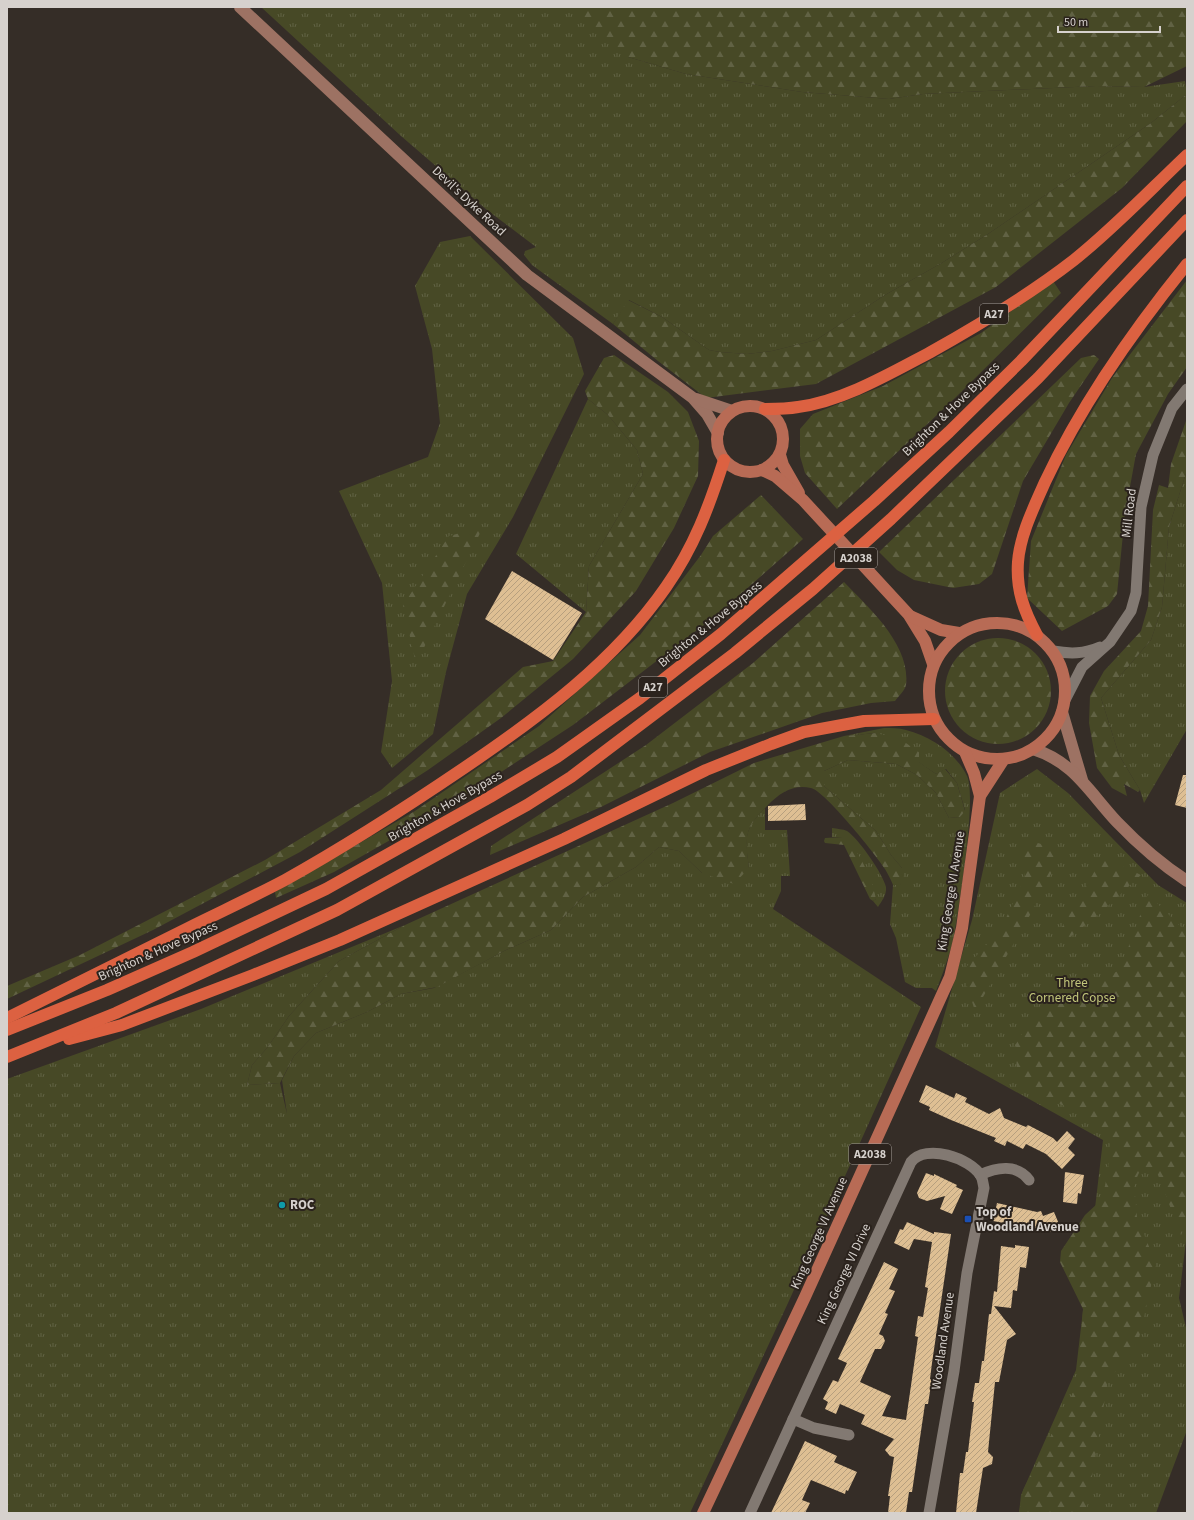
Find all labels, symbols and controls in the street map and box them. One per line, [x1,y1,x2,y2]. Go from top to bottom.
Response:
scale bar [1058,8,1160,34]
text: 50 m [1064,14,1088,31]
street label: Devil's Dyke Road [428,162,510,240]
road number: A27 [980,304,1008,324]
street label: Brighton & Hove Bypass [898,357,1004,460]
street label: Mill Road [1117,487,1141,539]
road number: A2038 [835,548,877,568]
street label: Brighton & Hove Bypass [654,576,766,672]
road number: A27 [639,677,667,697]
street label: Brighton & Hove Bypass [385,766,506,846]
street label: King George VI Avenue [933,830,969,952]
street label: Brighton & Hove Bypass [95,916,221,985]
park label: Three Cornered Copse [1029,974,1115,1007]
road number: A2038 [849,1144,891,1164]
street label: King George VI Avenue [786,1174,852,1292]
place label: ROC [290,1196,315,1214]
marker: ROC [277,1200,287,1210]
place label: Top of Woodland Avenue [976,1203,1079,1236]
marker: Top of Woodland Avenue [963,1214,973,1224]
street label: King George VI Drive [813,1221,875,1327]
street label: Woodland Avenue [927,1291,959,1391]

